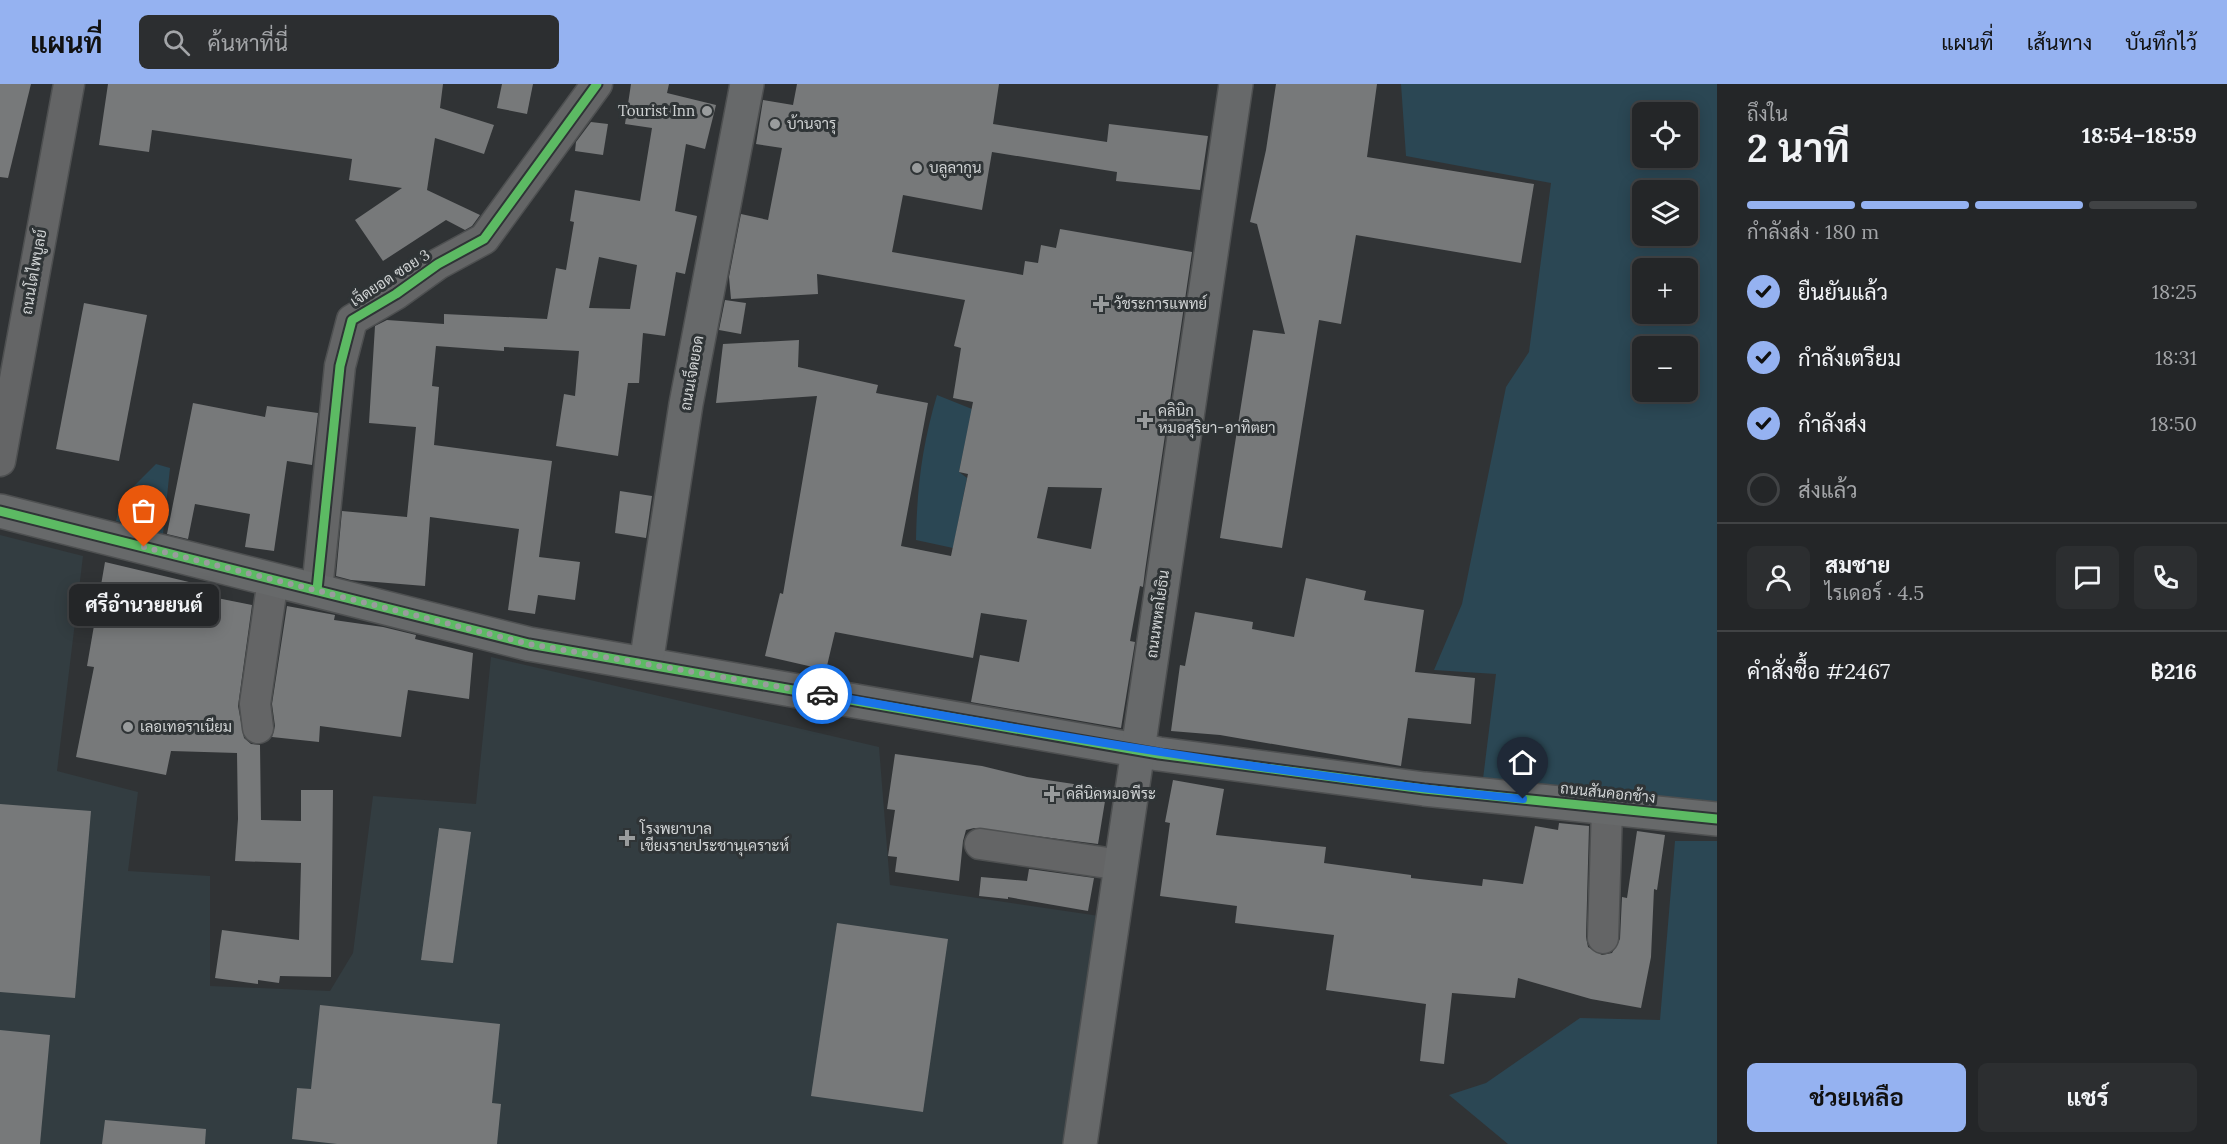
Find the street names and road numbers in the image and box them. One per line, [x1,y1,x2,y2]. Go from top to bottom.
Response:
street label: ถนนโตไพบูลย์ [17,228,51,316]
street label: เจ็ดยอด ซอย 3 [346,244,433,310]
street label: ถนนเจ็ดยอด [675,334,707,412]
street label: ถนนพหลโยธิน [1142,569,1173,659]
street label: ถนนสันคอกช้าง [1559,778,1657,807]

